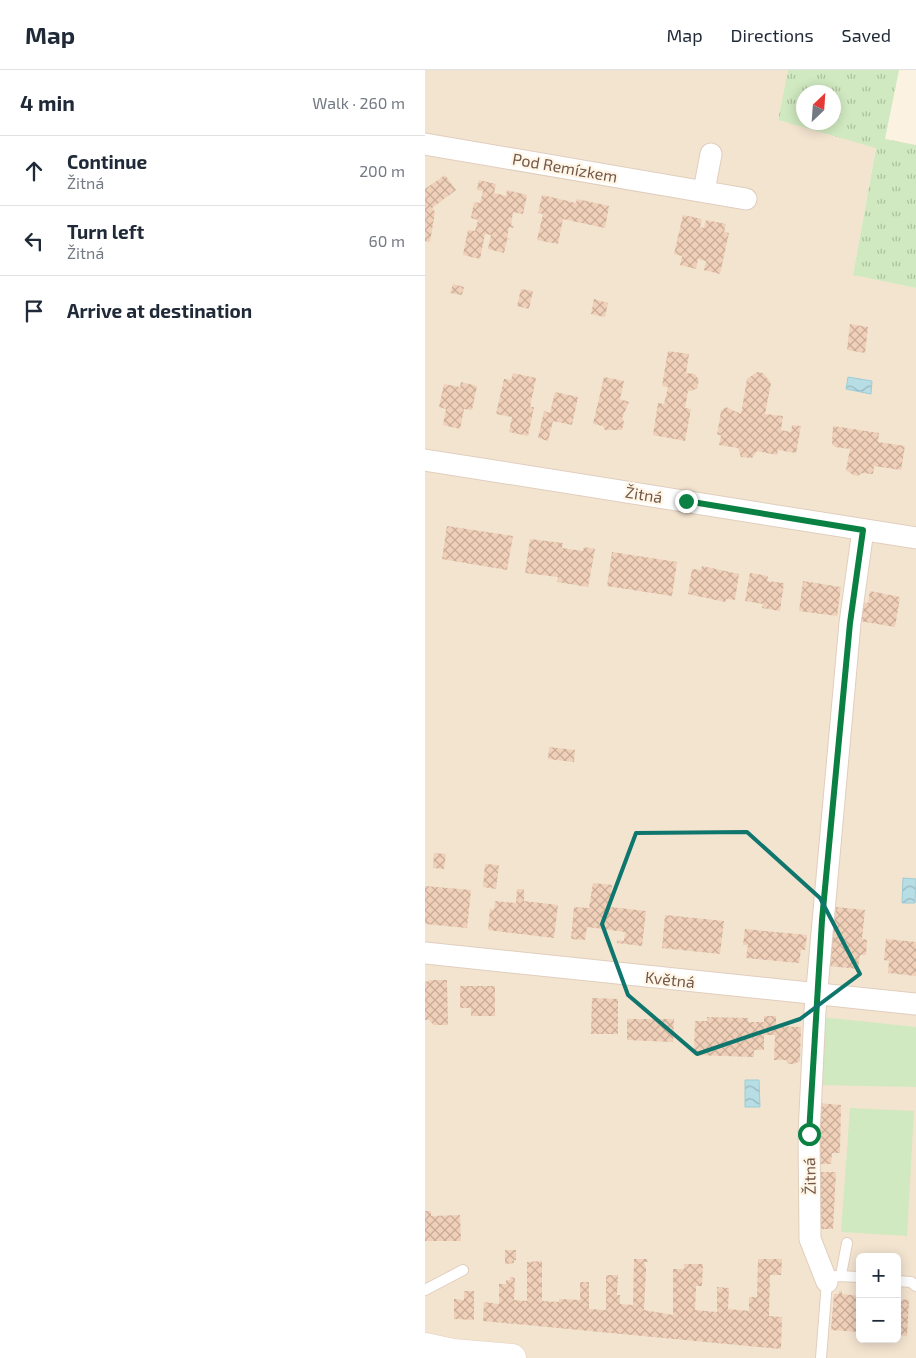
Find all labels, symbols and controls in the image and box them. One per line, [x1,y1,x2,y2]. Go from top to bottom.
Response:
text: Map [25,20,75,49]
text: Map [666,24,703,46]
text: Directions [731,24,814,46]
text: Saved [842,24,891,46]
north arrow [796,85,841,130]
text: 4 min [20,90,75,115]
text: Walk · 260 m [312,93,405,112]
street label: Pod Remízkem [511,148,619,186]
text: Continue [67,150,147,173]
icon: ahead [20,157,48,185]
text: 200 m [359,161,405,180]
text: Žitná [67,173,104,192]
text: Turn left [67,220,144,243]
icon: left [20,227,48,255]
text: 60 m [369,231,405,250]
text: Žitná [67,243,104,262]
icon: arrive [20,297,48,325]
text: Arrive at destination [67,299,252,322]
street label: Žitná [624,482,664,506]
route end [675,490,698,513]
street label: Květná [644,967,696,991]
route start [798,1123,821,1146]
street label: Žitná [799,1157,819,1195]
map controls [856,1253,901,1343]
button: + [856,1253,901,1298]
button: − [856,1298,901,1343]

